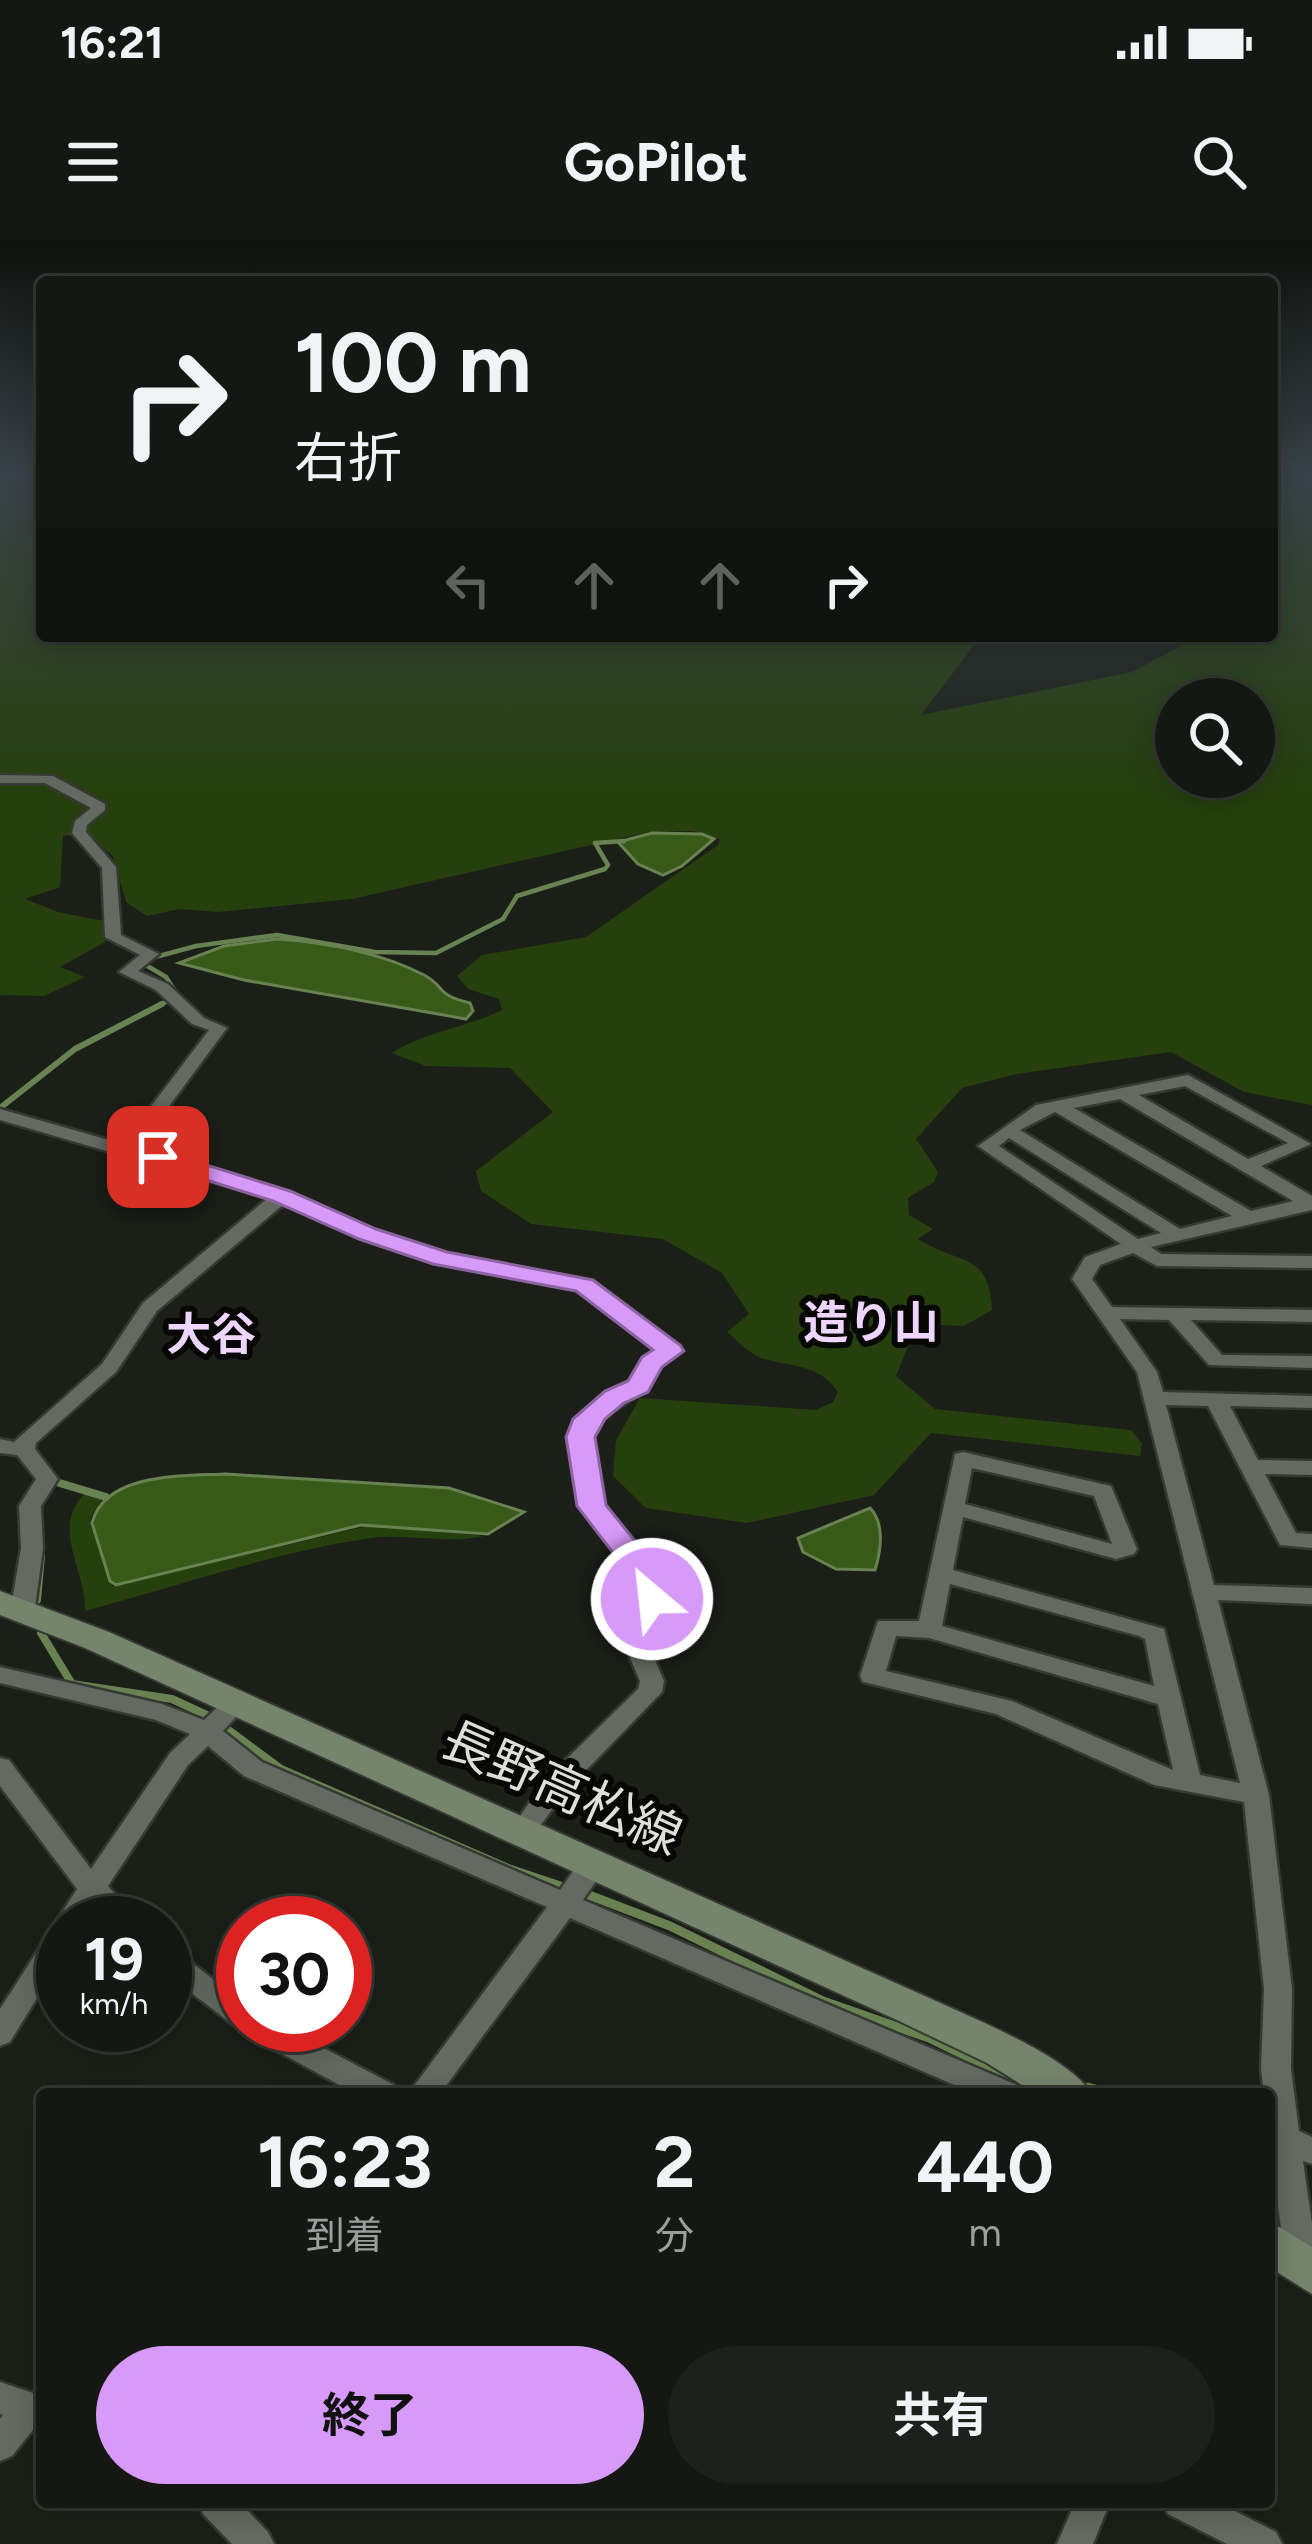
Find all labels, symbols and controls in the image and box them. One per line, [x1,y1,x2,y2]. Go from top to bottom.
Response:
text: 16:21 [60,15,164,69]
icon: menu [60,129,126,195]
icon: search [1186,129,1252,195]
text: GoPilot [564,130,748,195]
text: 100 m [294,312,532,413]
icon: right [96,324,252,480]
text: 右折 [294,426,402,491]
icon: left [435,552,501,618]
icon: ahead [561,552,627,618]
icon: ahead [687,552,753,618]
icon: right [813,552,879,618]
map controls [1155,678,1275,798]
button: search [1155,678,1275,798]
pin [107,1106,209,1208]
icon: arrive [125,1124,191,1190]
district label: 造り山 [803,1295,939,1349]
district label: 大谷 [166,1307,256,1361]
position arrow [589,1536,715,1662]
street label: 長野高松線 [433,1708,691,1868]
speed limit sign: 30 [216,1896,372,2052]
text: 19 [84,1923,144,1995]
text: km/h [80,1985,148,2022]
text: 16:23 [257,2119,433,2205]
text: 2 [654,2119,695,2205]
text: 440 [916,2124,1054,2210]
text: m [969,2209,1002,2256]
text: 到着 [306,2212,384,2259]
text: 分 [655,2212,694,2259]
button: 終了 [96,2346,644,2484]
button: 共有 [668,2346,1215,2484]

